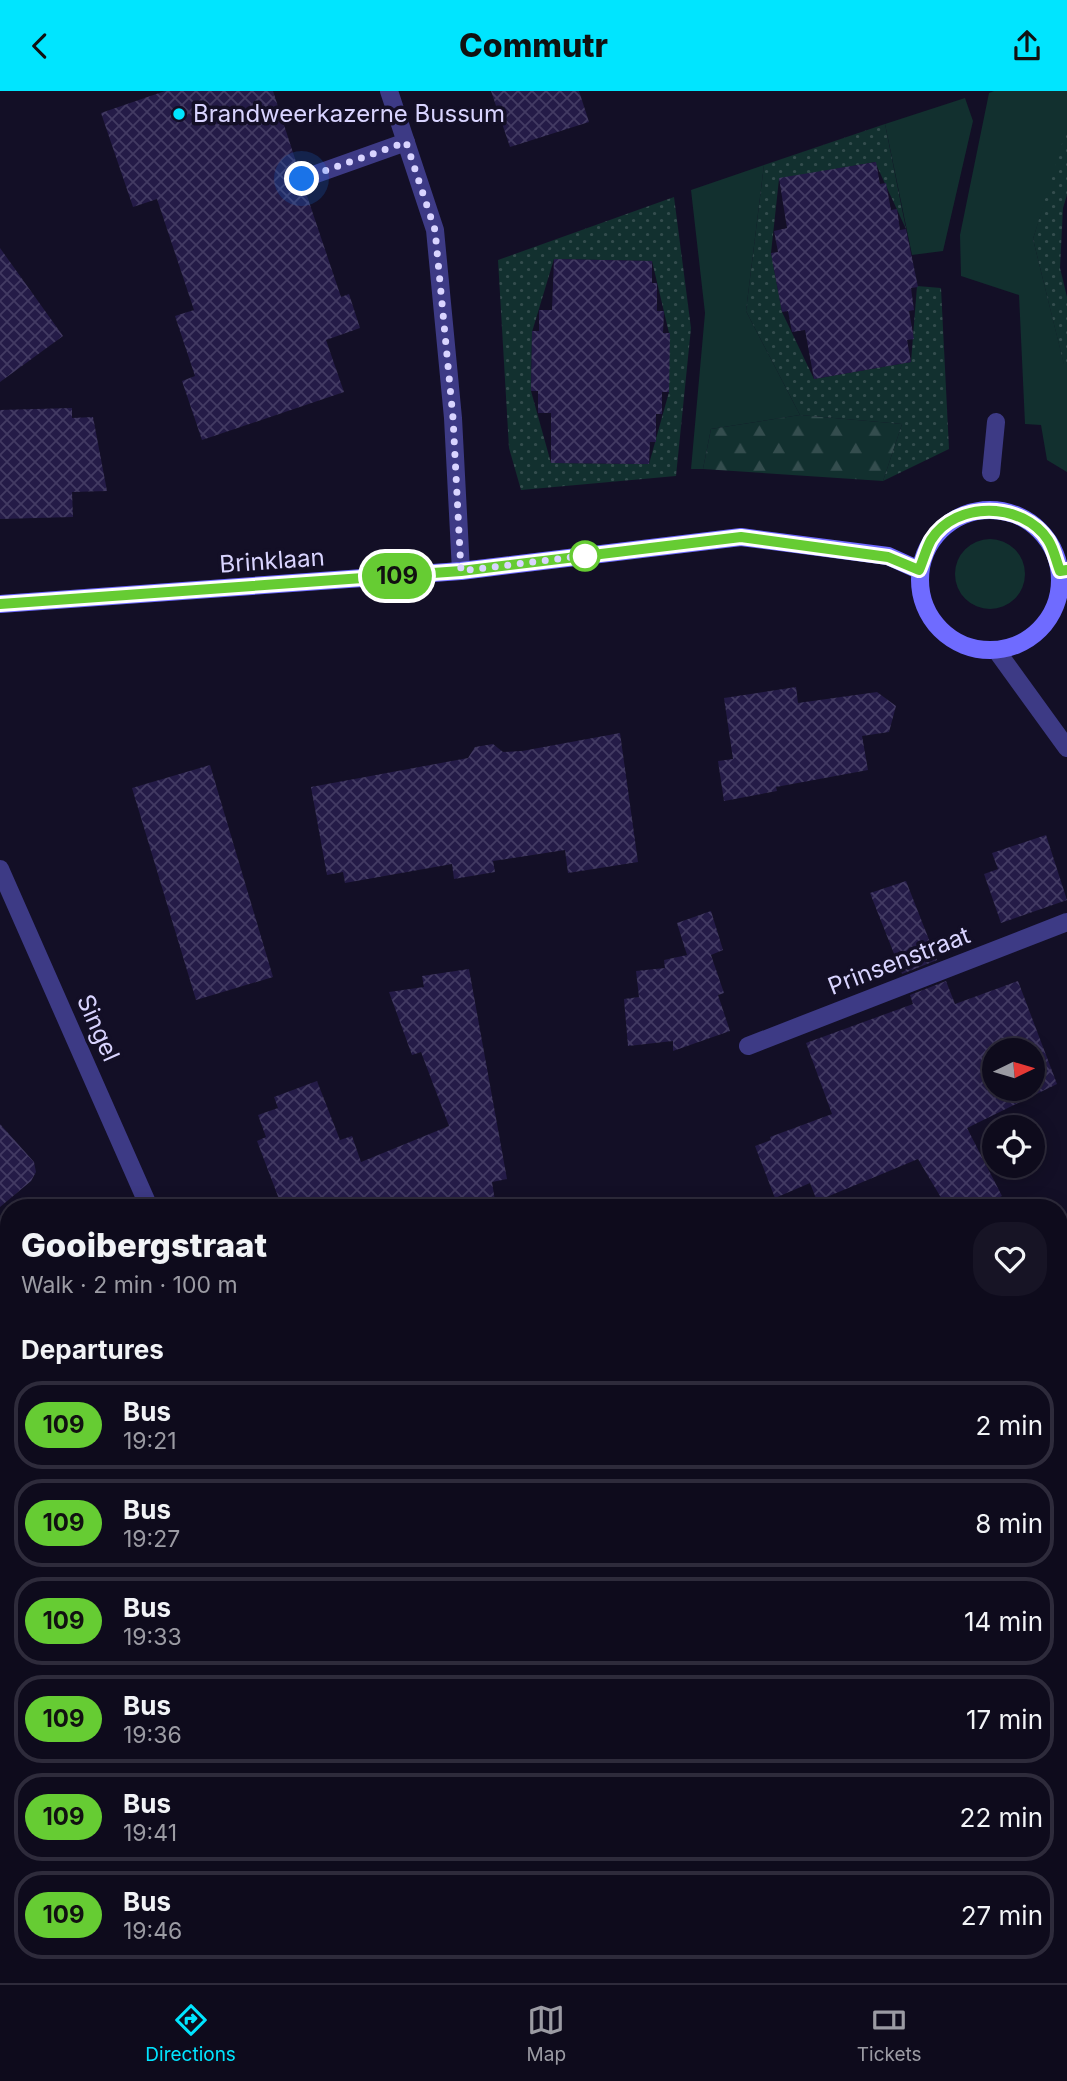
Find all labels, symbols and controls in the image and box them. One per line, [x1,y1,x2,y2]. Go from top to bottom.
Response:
text: Commutr [459,26,608,65]
icon: back [21,27,59,65]
icon: share [1008,27,1046,65]
place label: Brandweerkazerne Bussum [193,99,505,128]
marker: Brandweerkazerne Bussum [171,106,187,122]
your location [284,161,319,196]
unlabelled marker [570,541,600,571]
street label: Brinklaan [218,542,325,579]
line badge: 109 [357,553,437,599]
text: 109 [376,561,418,590]
street label: Prinsenstraat [824,920,974,1001]
street label: Singel [71,990,126,1066]
north arrow [982,1038,1045,1101]
map controls [982,1038,1045,1178]
button: locate [982,1115,1045,1178]
button: heart [973,1222,1047,1296]
text: Gooibergstraat [21,1225,267,1265]
text: Walk · 2 min · 100 m [21,1271,238,1299]
text: Departures [21,1334,164,1365]
text: Bus [123,1396,171,1427]
text: 109 [42,1410,85,1439]
text: 2 min [975,1410,1043,1441]
text: 19:21 [123,1427,177,1455]
text: Bus [123,1494,171,1525]
text: 109 [42,1508,85,1537]
text: 8 min [975,1508,1043,1539]
text: 19:27 [123,1525,180,1553]
text: Bus [123,1592,171,1623]
text: 109 [42,1606,85,1635]
text: 14 min [964,1606,1043,1637]
text: 19:33 [123,1623,182,1651]
text: Bus [123,1690,171,1721]
text: 109 [42,1704,85,1733]
text: 17 min [966,1704,1043,1735]
text: 19:36 [123,1721,182,1749]
text: Bus [123,1788,171,1819]
text: 109 [42,1802,85,1831]
text: 22 min [960,1802,1043,1833]
text: 19:41 [123,1819,177,1847]
text: Bus [123,1886,171,1917]
text: 109 [42,1900,85,1929]
text: 27 min [961,1900,1043,1931]
text: 19:46 [123,1917,182,1945]
tab: Directions [145,2001,236,2066]
tab: Map [527,2001,566,2066]
tab: Tickets [857,2001,922,2066]

